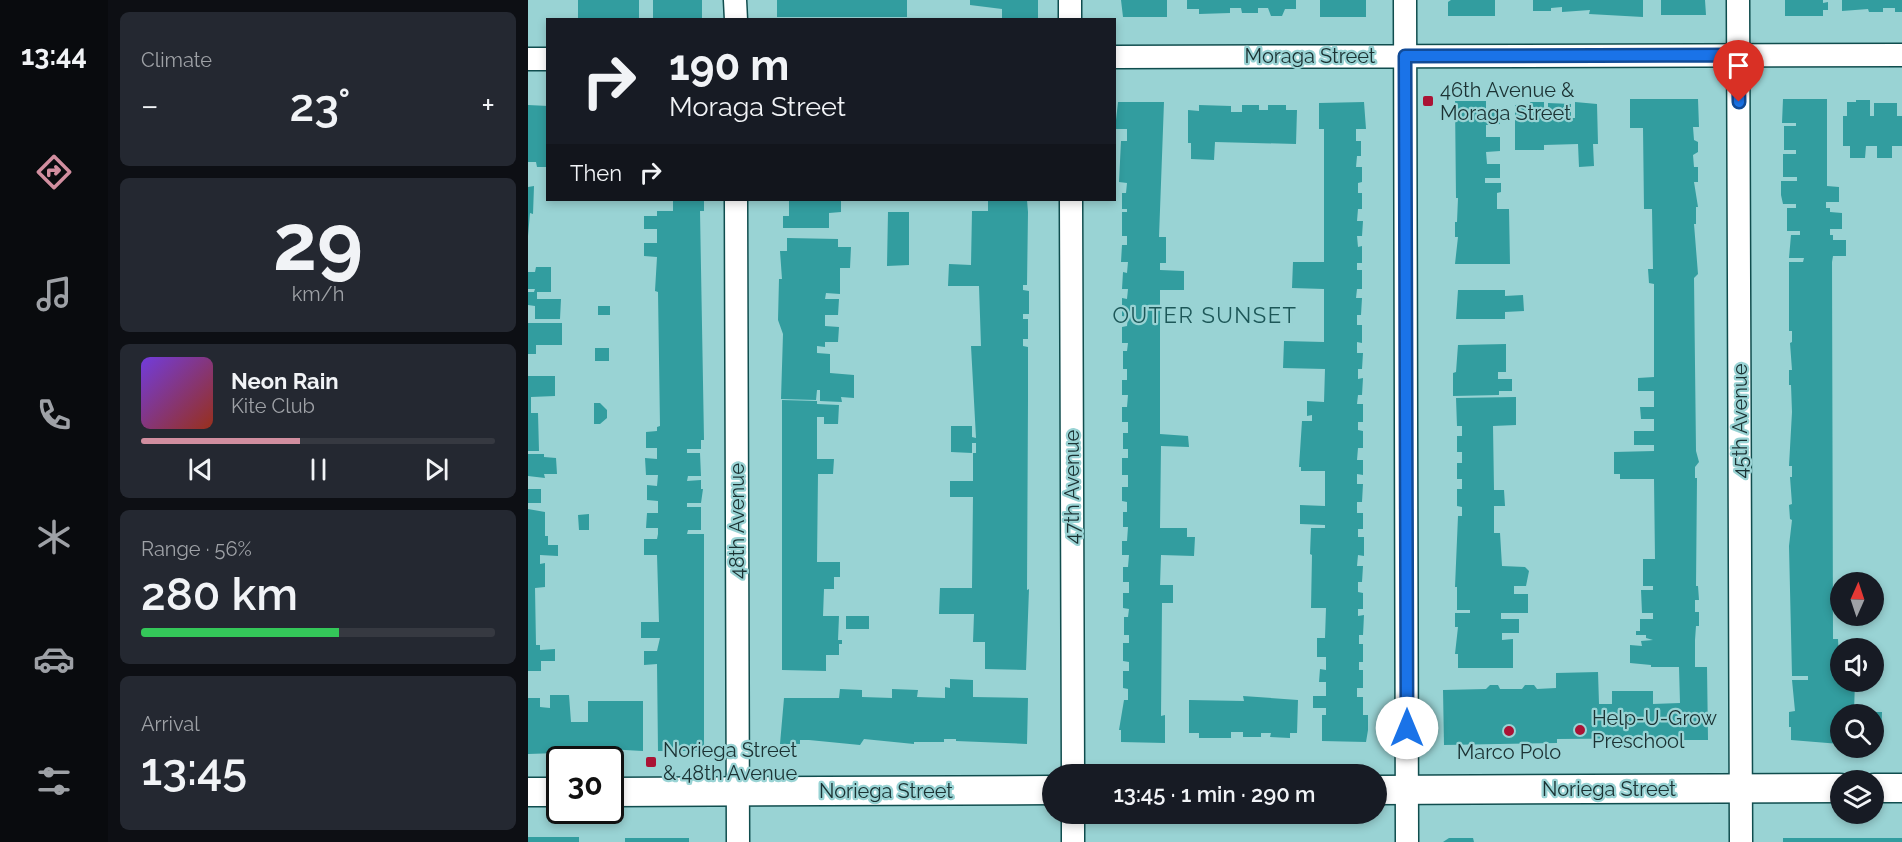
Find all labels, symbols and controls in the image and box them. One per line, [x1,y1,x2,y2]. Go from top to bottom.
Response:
text: 13:44 [21,40,87,71]
pin [1713,40,1764,102]
text: 190 m [669,41,789,90]
icon: right [570,42,648,120]
street label: Moraga Street [1245,44,1376,68]
text: Climate [141,48,212,72]
icon: arrive [1722,49,1755,82]
place label: 46th Avenue & Moraga Street [1440,78,1575,125]
text: 23° [290,79,351,132]
text: − [141,86,159,125]
text: + [481,86,495,125]
text: Moraga Street [669,91,846,122]
marker: 46th Avenue & Moraga Street [1421,94,1435,108]
icon: directions [33,151,75,193]
icon: right [634,156,667,189]
text: Then [570,160,622,186]
text: 29 [273,197,363,288]
icon: music [33,273,75,315]
text: km/h [292,282,344,306]
district label: OUTER SUNSET [1112,302,1298,328]
street label: 45th Avenue [1728,363,1752,478]
text: Neon Rain [231,368,339,394]
icon: phone [33,394,75,436]
text: Kite Club [231,394,315,418]
street label: 47th Avenue [1060,429,1084,544]
icon: previous [184,453,217,486]
icon: pause [302,453,335,486]
icon: next [420,453,453,486]
street label: 48th Avenue [725,463,749,579]
icon: climate [33,516,75,558]
text: Range · 56% [141,537,252,561]
text: 280 km [141,568,298,621]
north arrow [1830,572,1884,626]
map controls [1830,572,1884,824]
icon: car [33,638,75,680]
button: sound [1830,638,1884,692]
position arrow [1375,696,1439,760]
button: search [1830,704,1884,758]
place label: Help-U-Grow Preschool [1592,706,1717,753]
text: Arrival [141,712,200,736]
marker: Help-U-Grow Preschool [1573,723,1587,737]
marker: Marco Polo [1502,724,1516,738]
place label: Noriega Street & 48th Avenue [663,738,797,785]
place label: Marco Polo [1457,740,1561,764]
text: 13:45 [141,743,247,796]
speed limit sign: 30 [546,746,624,824]
marker: Noriega Street & 48th Avenue [644,755,658,769]
icon: filters [33,760,75,802]
button: layers [1830,770,1884,824]
street label: Noriega Street [1542,777,1676,801]
street label: Noriega Street [819,779,953,803]
text: 13:45 · 1 min · 290 m [1113,781,1316,807]

